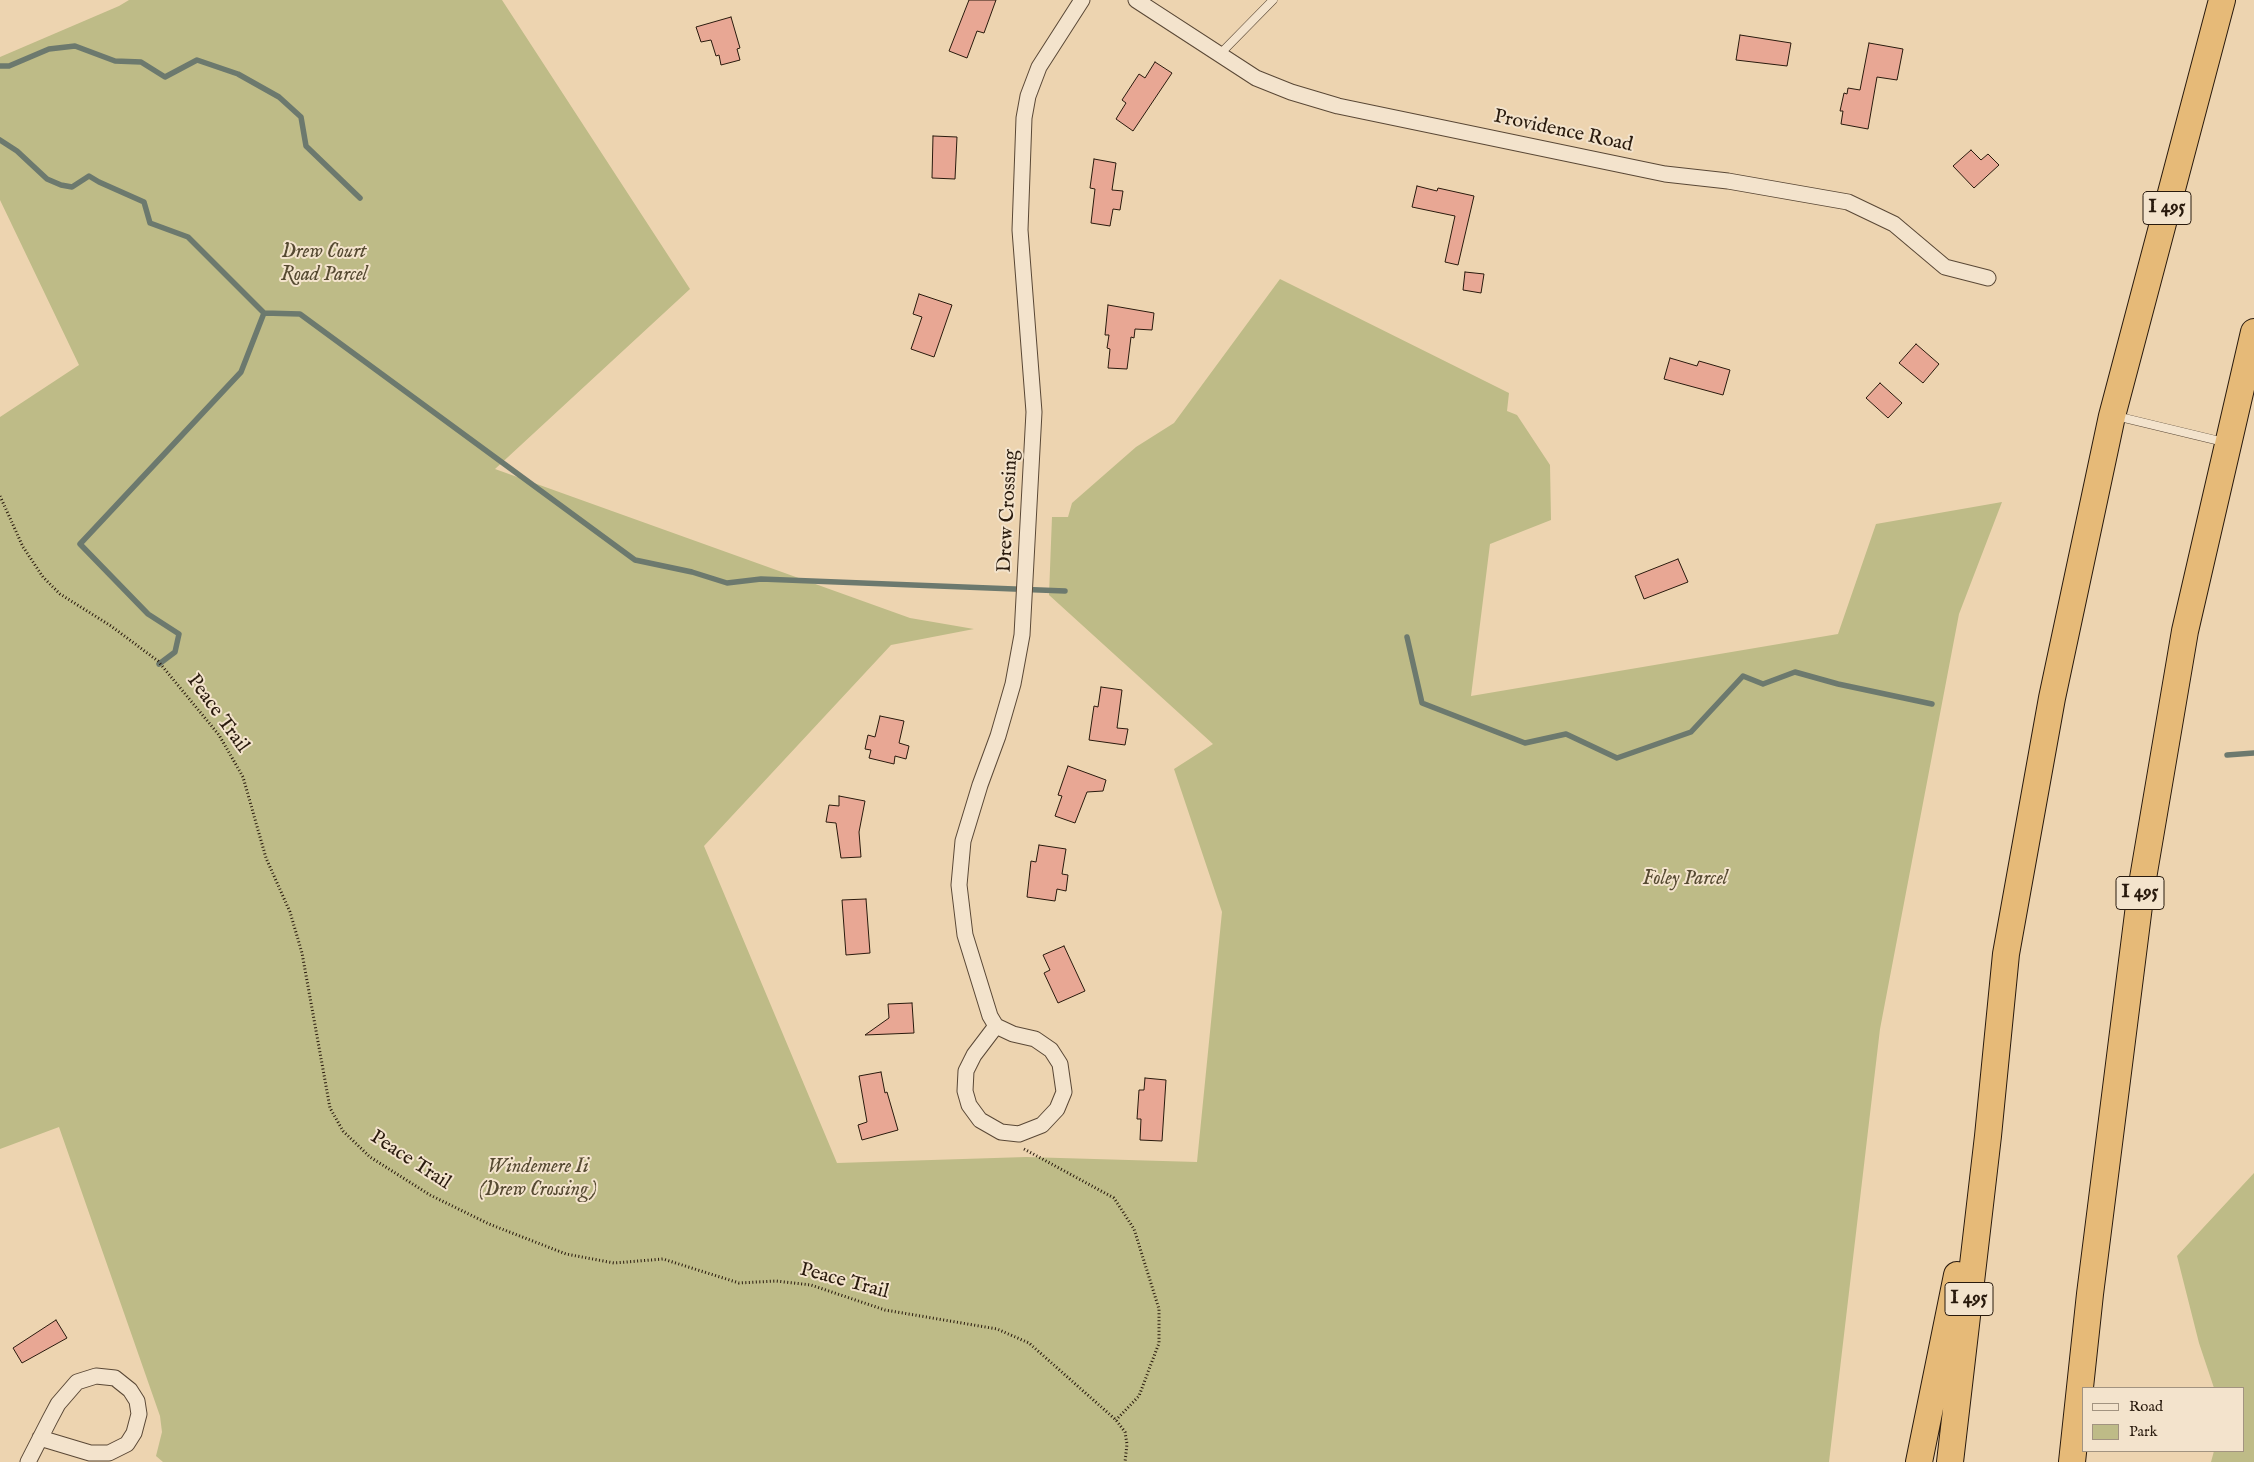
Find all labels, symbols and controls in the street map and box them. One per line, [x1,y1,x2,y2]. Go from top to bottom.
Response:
street label: Providence Road [1491,106,1635,158]
road number: I 495 [2143,192,2191,224]
park label: Drew Court Road Parcel [281,241,367,288]
street label: Drew Crossing [994,449,1024,573]
street label: Peace Trail [181,670,253,758]
park label: Foley Parcel [1643,868,1727,892]
road number: I 495 [2116,876,2164,910]
street label: Peace Trail [365,1126,455,1196]
park label: Windemere Ii (Drew Crossing) [479,1156,597,1203]
street label: Peace Trail [797,1259,891,1305]
road number: I 495 [1945,1282,1993,1316]
legend [2082,1387,2244,1452]
text: Road [2129,1397,2163,1416]
text: Park [2129,1422,2158,1441]

